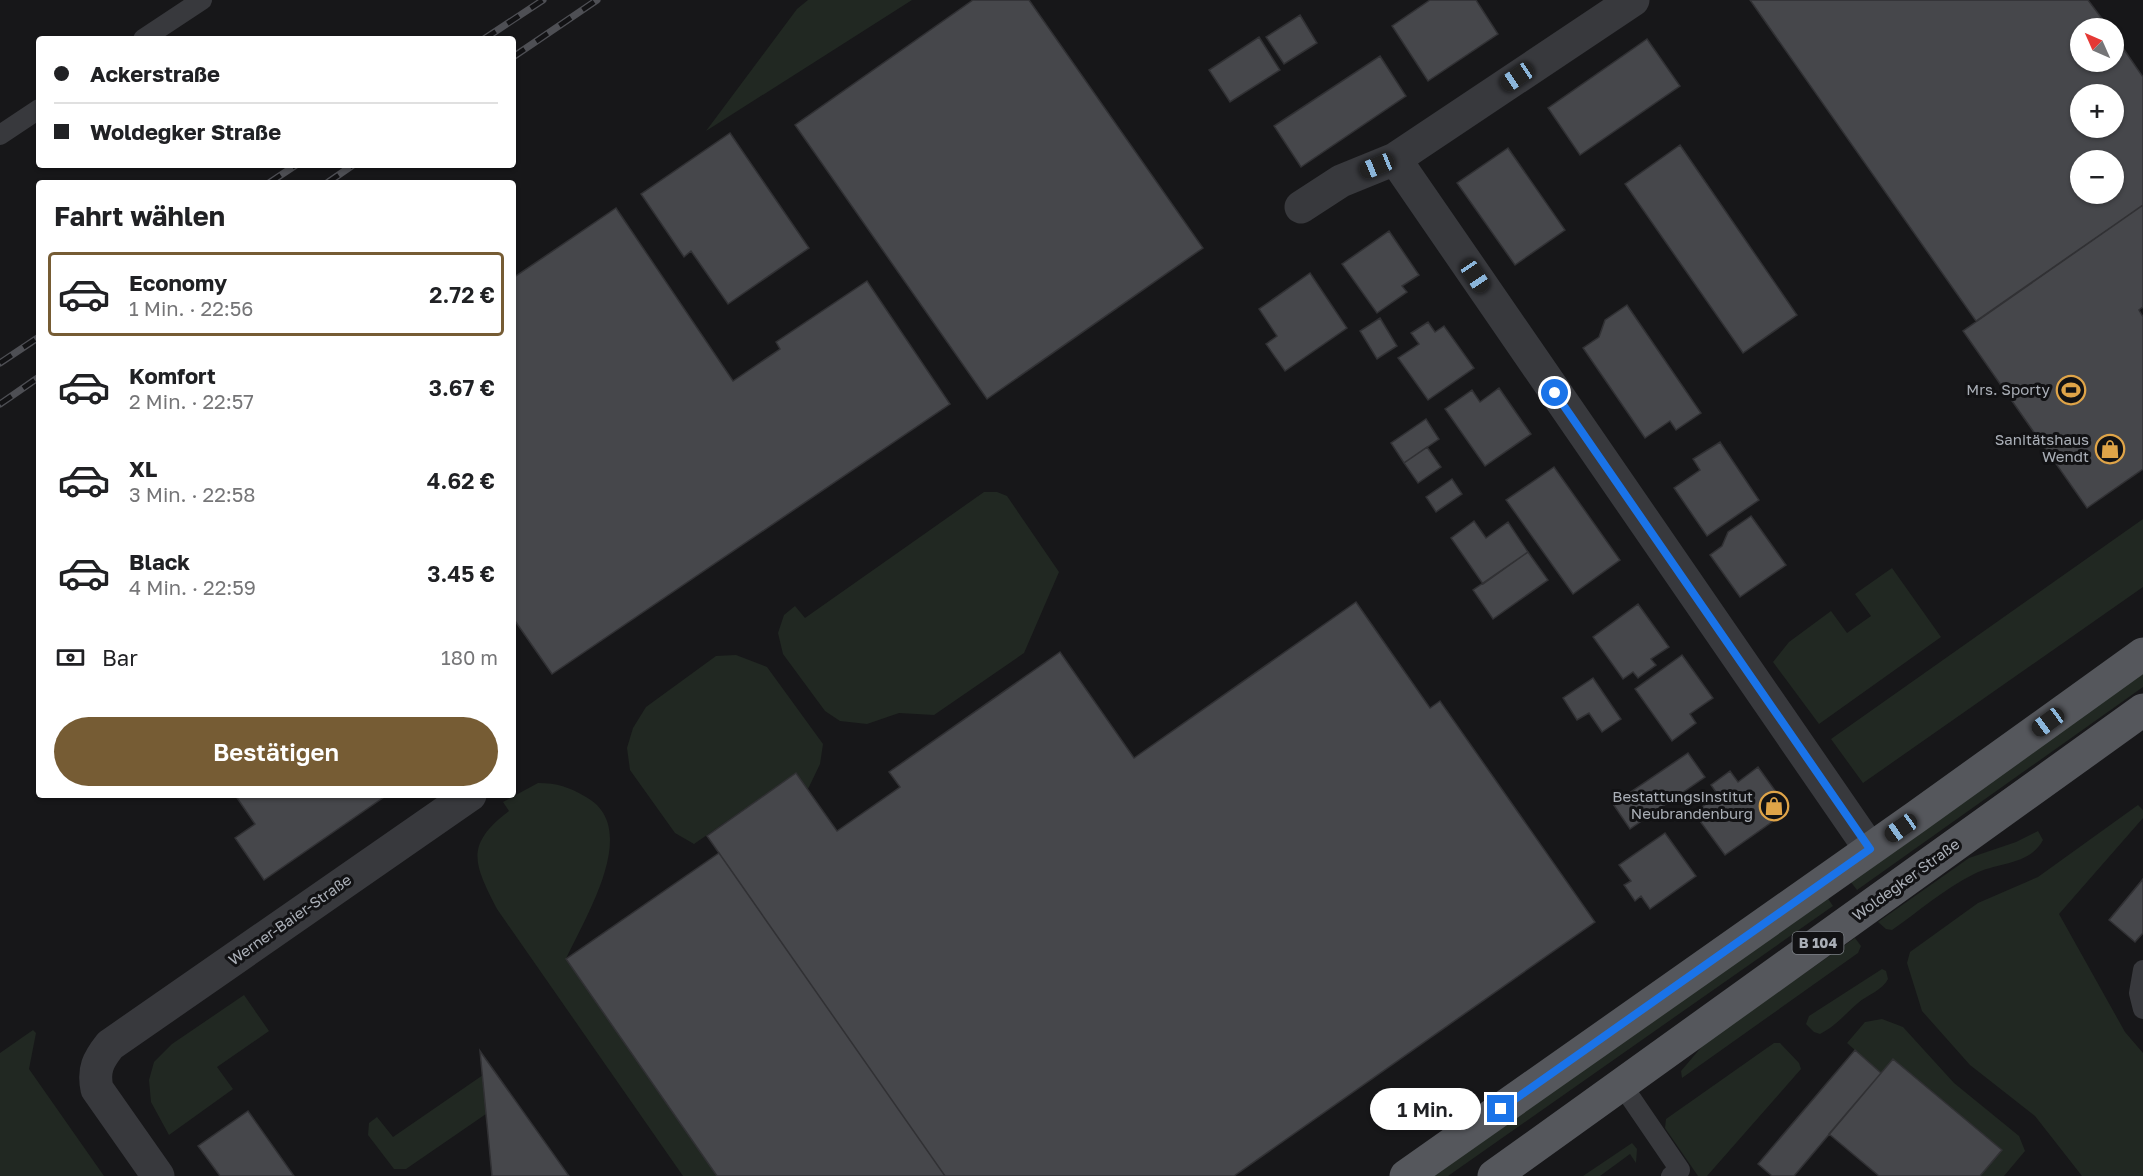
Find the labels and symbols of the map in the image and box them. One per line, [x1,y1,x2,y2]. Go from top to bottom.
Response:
north arrow [2070,18,2124,72]
car [1497,59,1537,95]
car [1357,151,1397,181]
car [1457,256,1493,296]
sports icon: Mrs. Sporty [2055,374,2087,406]
route start [1541,379,1568,406]
place label: Mrs. Sporty [1966,380,2051,398]
place label: Sanitätshaus Wendt [1995,430,2089,465]
shop icon: Sanitätshaus Wendt [2094,433,2126,465]
car [2028,704,2068,740]
place label: Bestattungsinstitut Neubrandenburg [1612,787,1753,822]
shop icon: Bestattungsinstitut Neubrandenburg [1758,790,1790,822]
car [1881,810,1921,846]
street label: Woldegker Straße [1848,834,1963,924]
street label: Werner-Baier-Straße [225,870,355,968]
road number: B 104 [1792,932,1844,954]
callout: 1 Min. [1369,1088,1480,1130]
route end [1487,1095,1514,1122]

